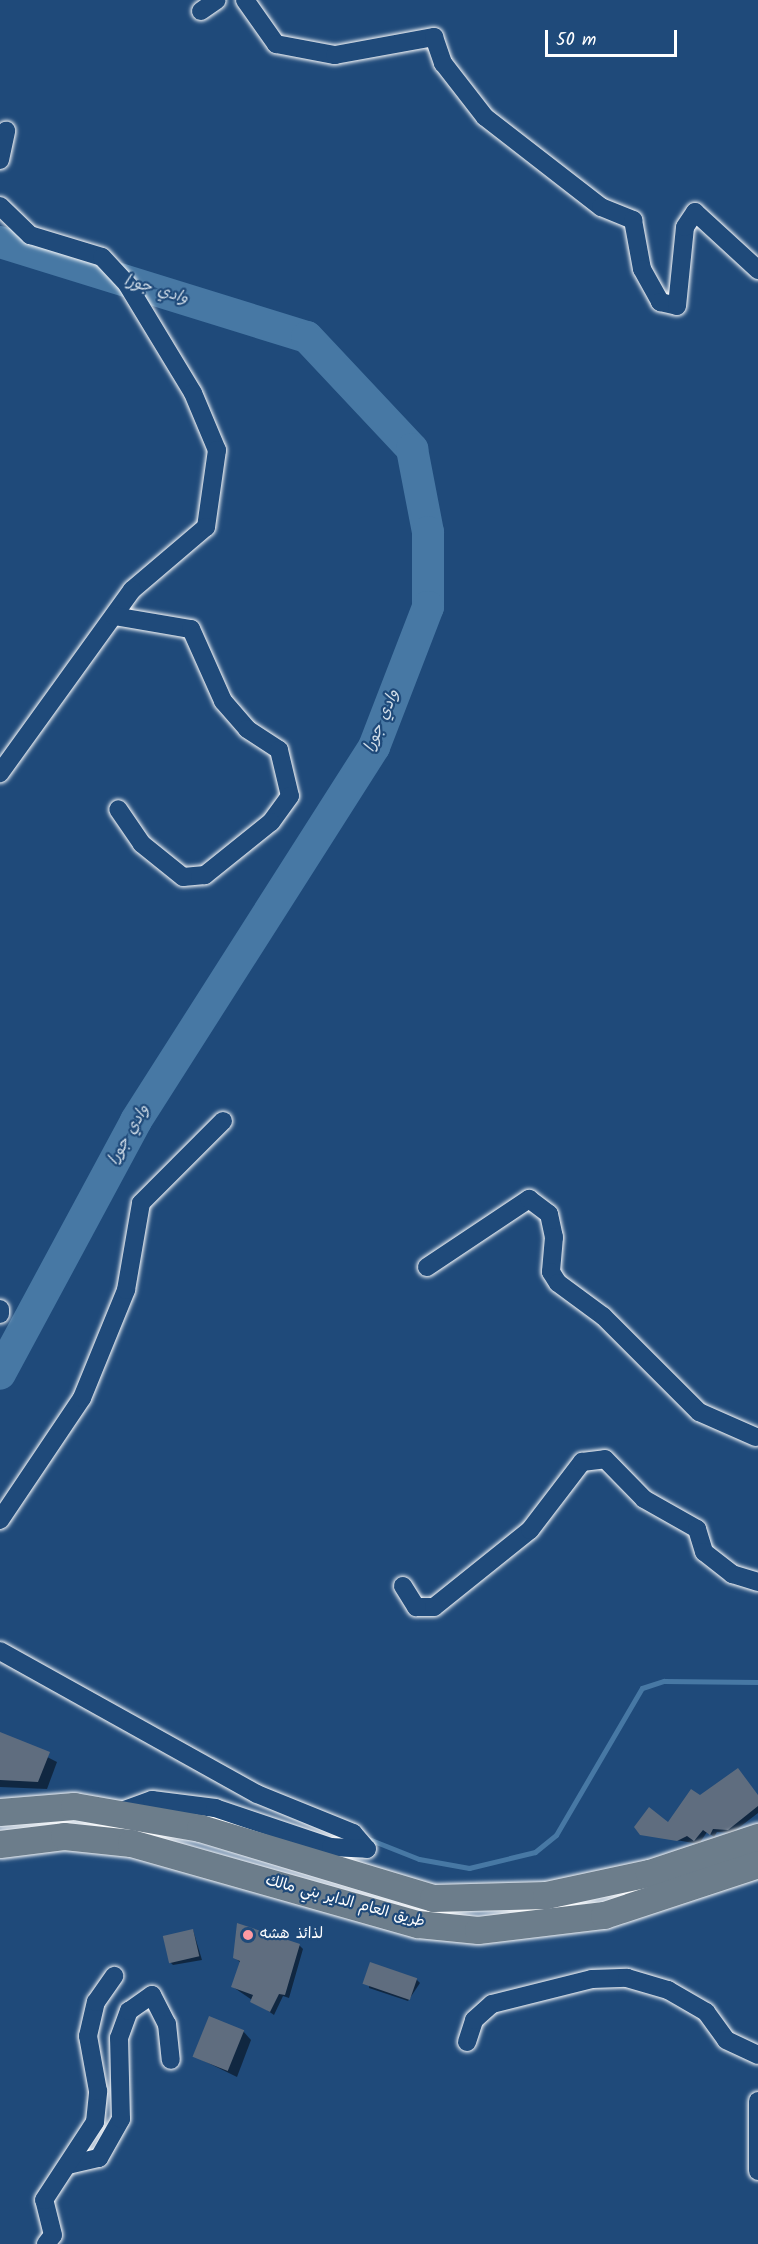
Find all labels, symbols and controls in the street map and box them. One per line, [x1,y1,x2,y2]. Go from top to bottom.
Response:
scale bar [548,18,680,56]
text: 50 m [556,26,596,55]
water label: وادي جورا [122,271,190,309]
water label: وادي جورا [360,687,404,755]
water label: وادي جورا [104,1102,154,1168]
street label: طريق العام الداير بني مالك [263,1872,427,1932]
place label: لذائذ هشه [260,1926,323,1944]
marker: لذائذ هشه [241,1928,255,1942]

